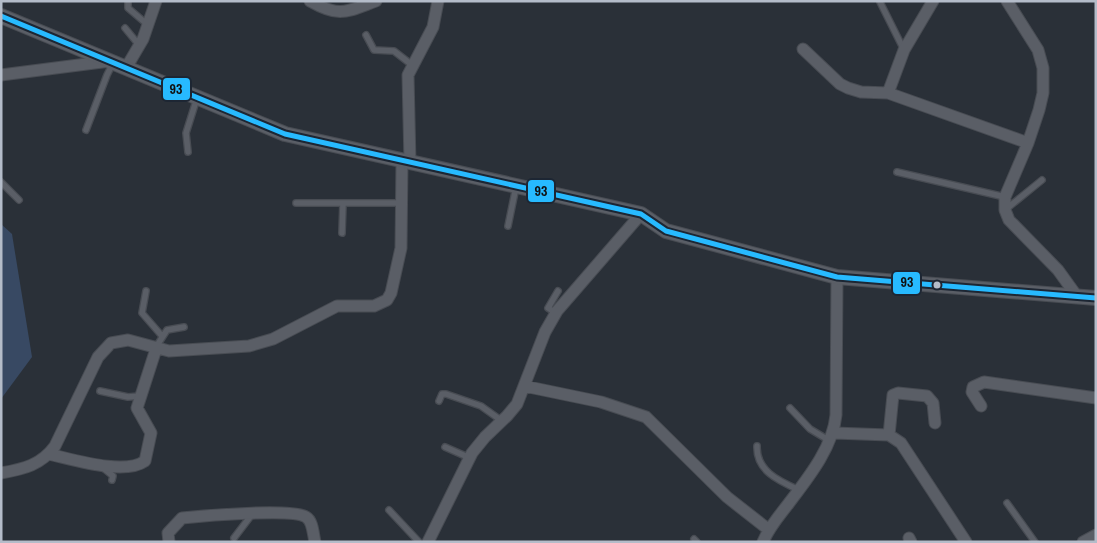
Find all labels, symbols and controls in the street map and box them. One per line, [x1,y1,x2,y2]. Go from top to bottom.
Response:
line badge: 93 [162,77,191,101]
text: 93 [170,80,182,98]
line badge: 93 [527,179,555,203]
text: 93 [535,182,547,200]
line badge: 93 [892,271,921,295]
text: 93 [901,273,913,291]
unlabelled marker [932,280,942,290]

